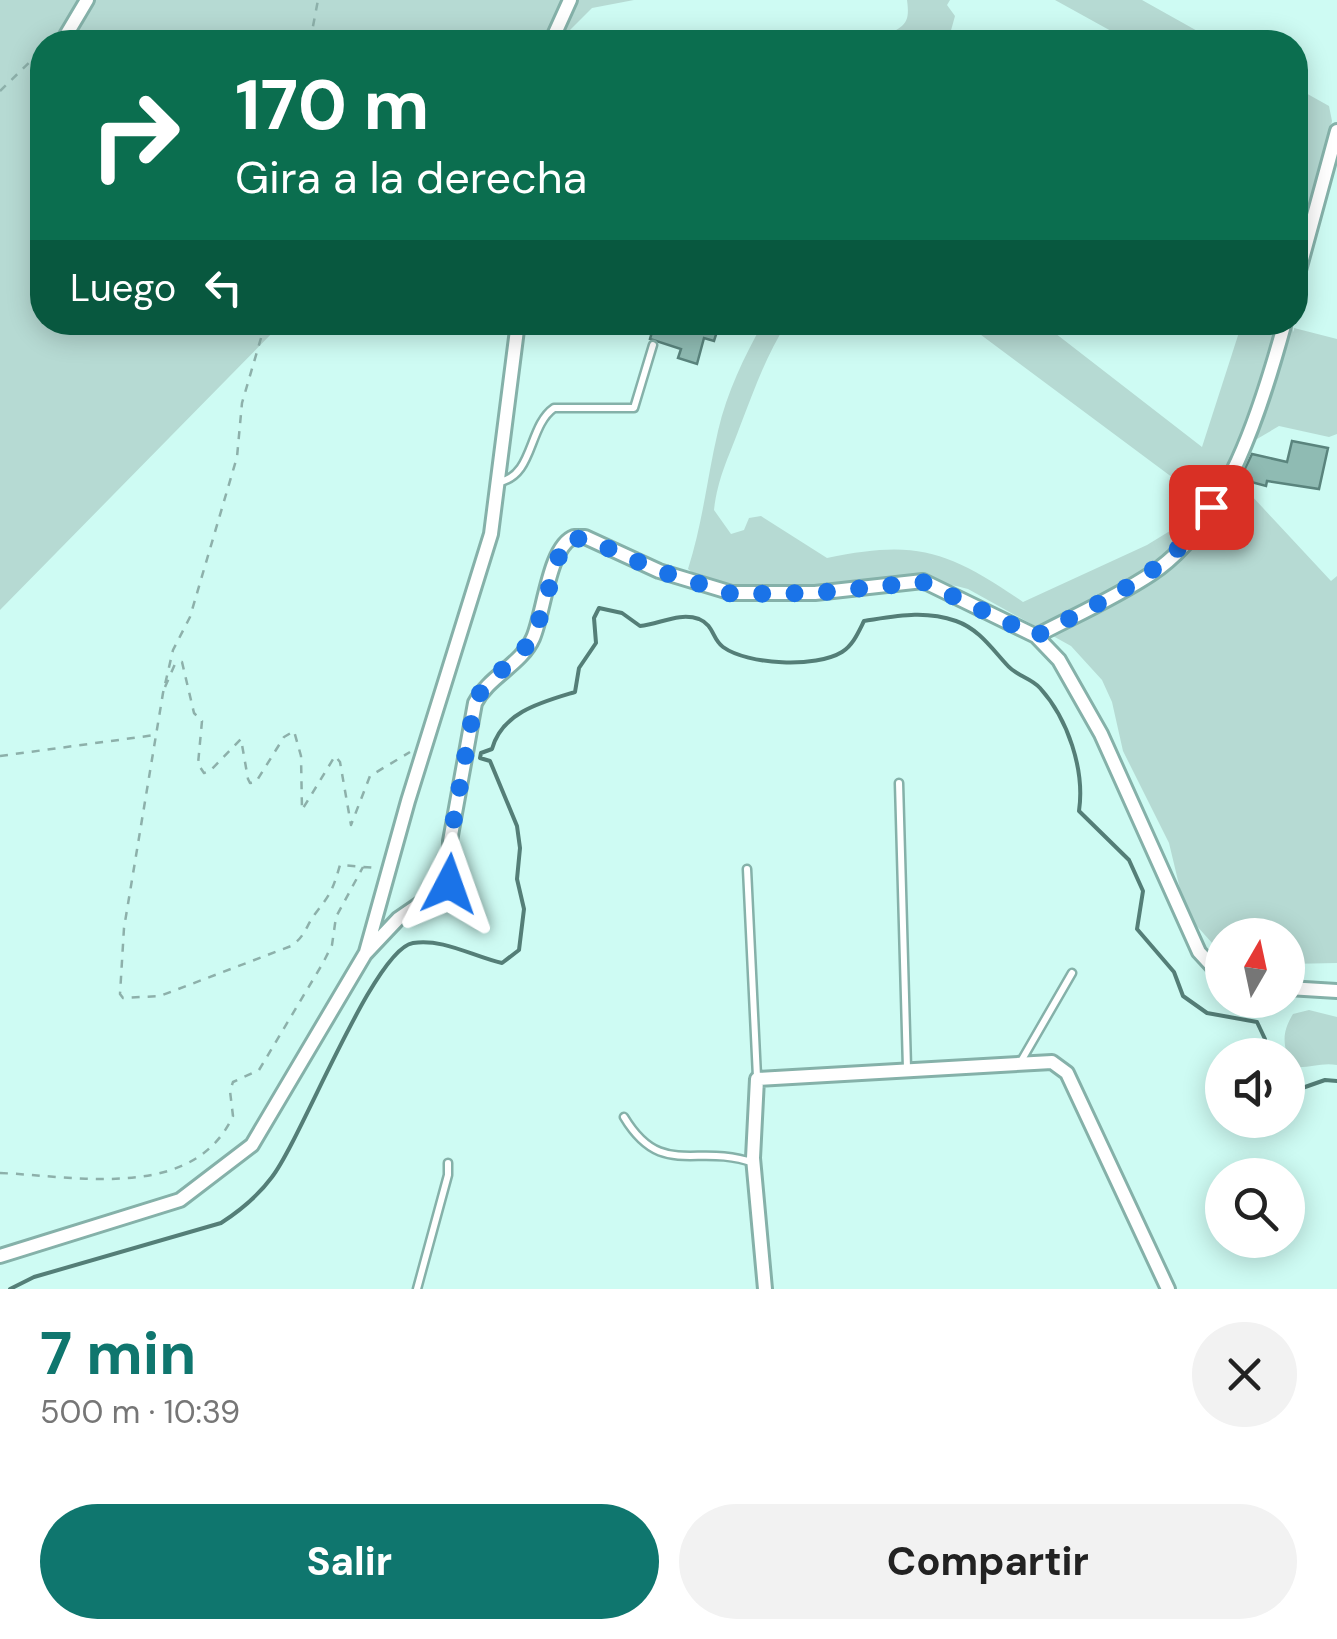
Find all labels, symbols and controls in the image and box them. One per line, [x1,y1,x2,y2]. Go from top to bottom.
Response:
text: 170 m [235,60,429,151]
icon: right [70,70,200,200]
text: Gira a la derecha [235,148,587,207]
icon: left [196,260,251,315]
text: Luego [70,263,176,313]
pin [1169,465,1254,550]
icon: arrive [1184,480,1239,535]
position arrow [397,832,501,936]
north arrow [1205,918,1305,1018]
map controls [1205,918,1305,1258]
button: sound [1205,1038,1305,1138]
button: search [1205,1158,1305,1258]
text: 7 min [40,1314,196,1393]
button: close [1192,1322,1297,1427]
text: 500 m · 10:39 [40,1391,240,1433]
button: Salir [40,1504,659,1619]
button: Compartir [679,1504,1297,1619]

